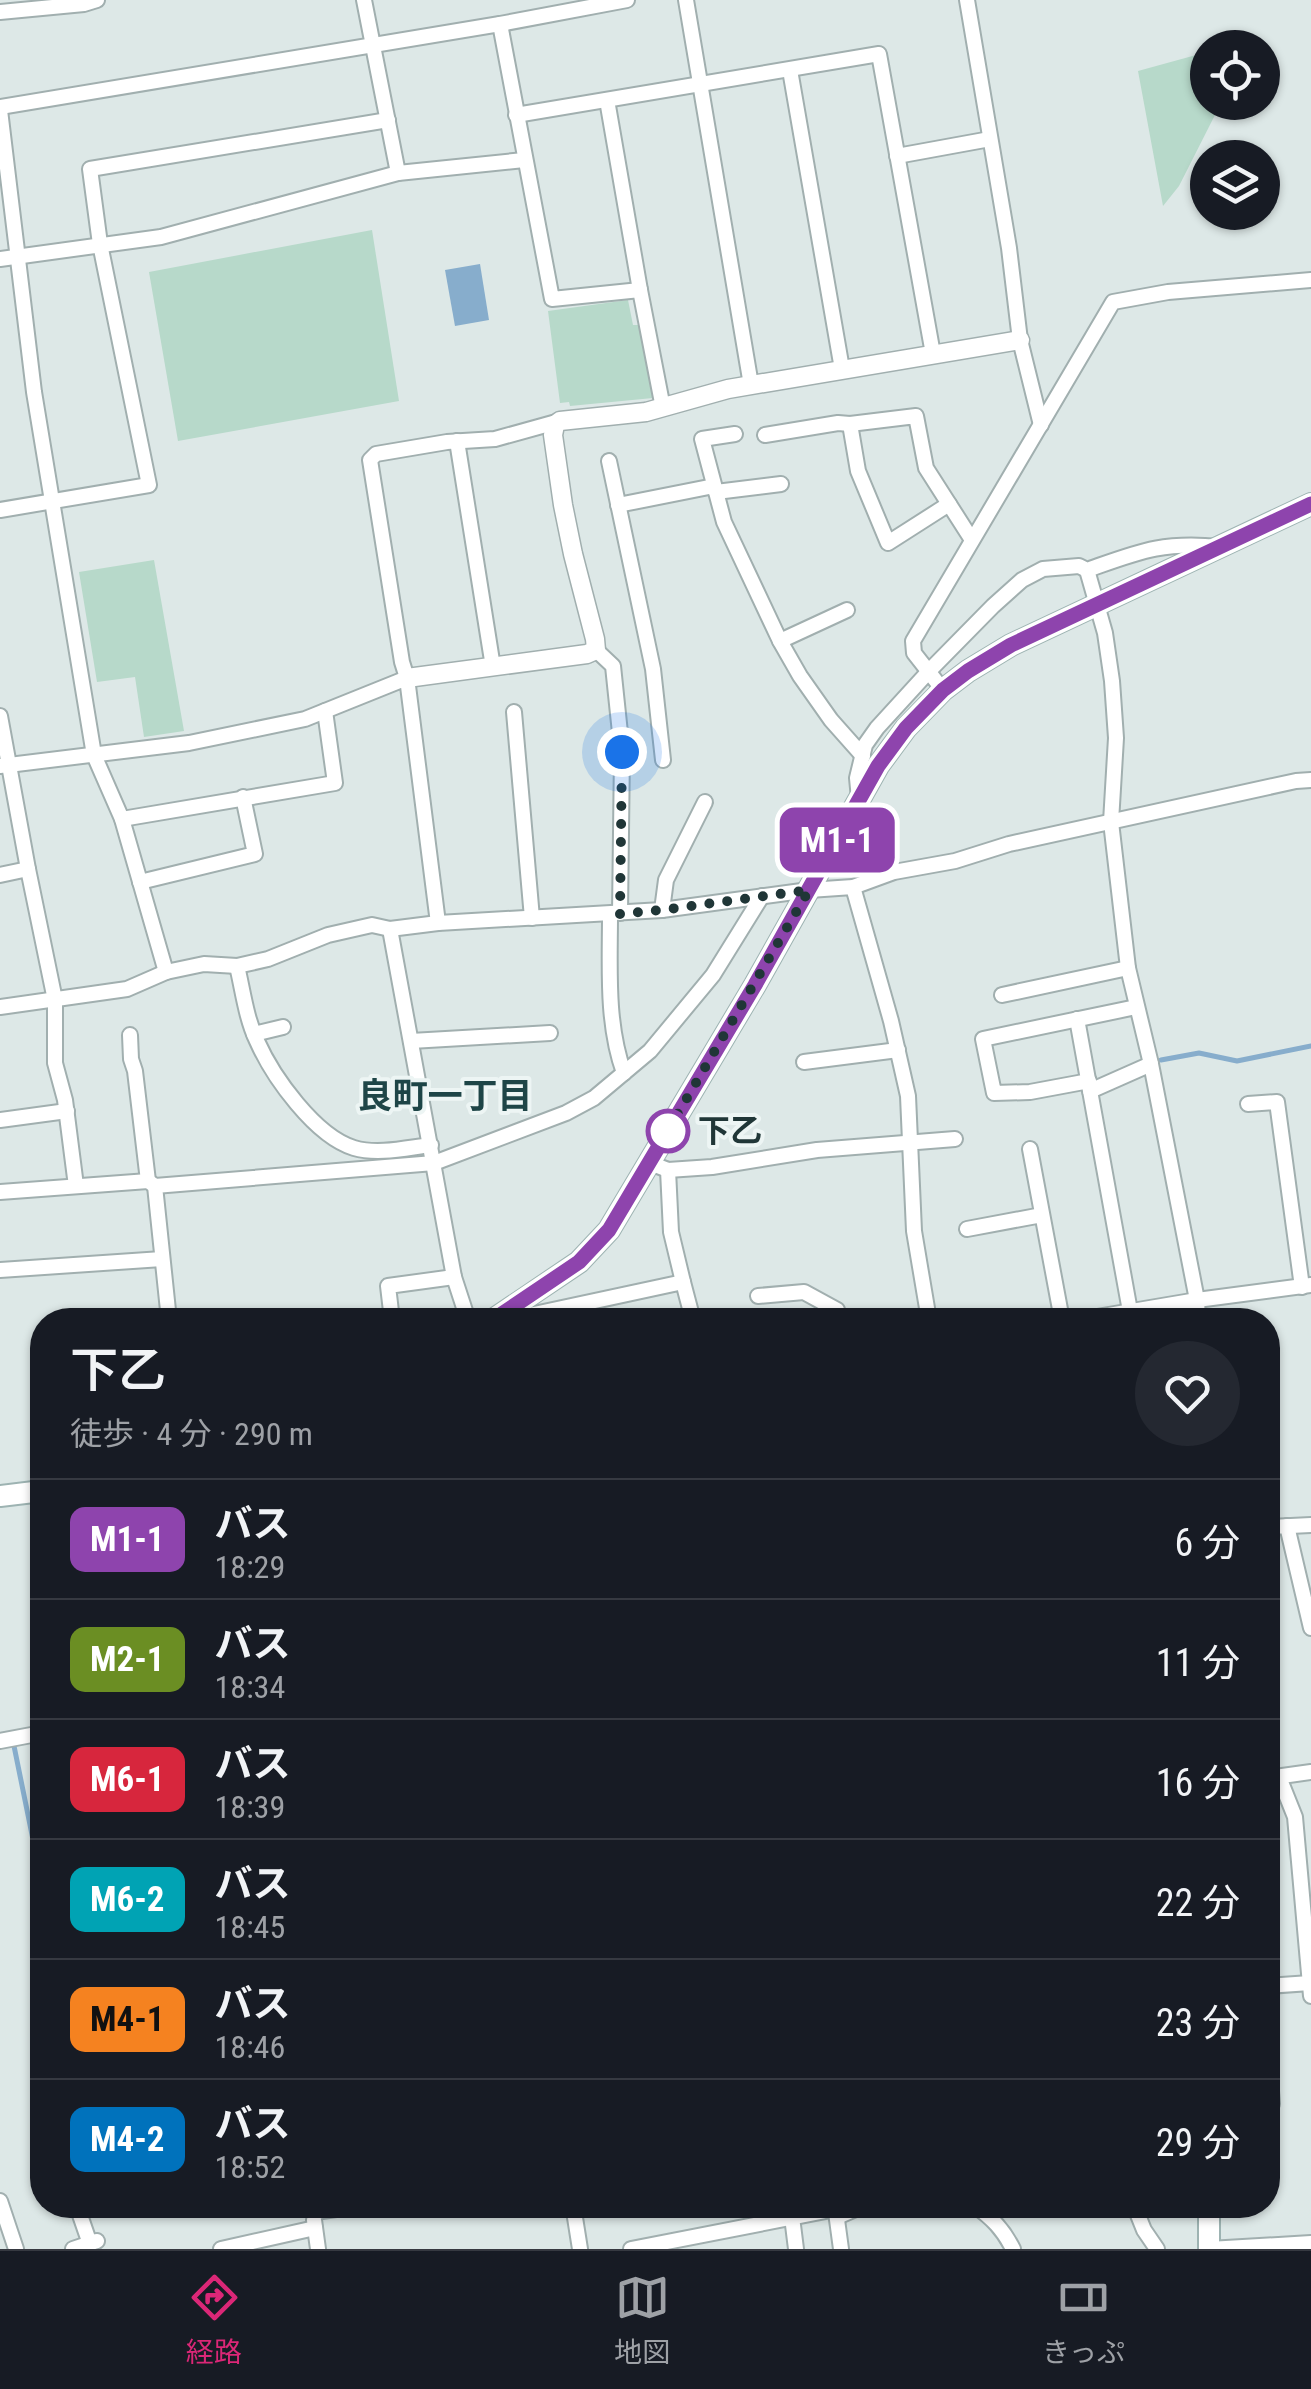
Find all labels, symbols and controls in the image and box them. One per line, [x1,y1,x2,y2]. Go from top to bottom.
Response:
map controls [1190,30,1280,230]
button: locate [1190,30,1280,120]
button: layers [1190,140,1280,230]
your location [597,727,647,777]
line badge: M1-1 [767,808,907,872]
text: M1-1 [800,820,874,861]
district label: 良町一丁目 [357,1076,533,1117]
marker: 下乙 [647,1110,689,1152]
place label: 下乙 [698,1112,762,1150]
button: heart [1135,1341,1240,1446]
text: 下乙 [70,1342,166,1399]
text: 徒歩 · 4 分 · 290 m [70,1415,313,1453]
text: バス [215,1502,291,1546]
text: M1-1 [90,1519,165,1560]
text: 6 分 [1175,1521,1240,1565]
text: 18:29 [215,1548,285,1586]
text: バス [215,1622,291,1666]
text: M2-1 [90,1639,165,1680]
text: 11 分 [1156,1641,1240,1685]
text: 18:34 [215,1668,285,1706]
text: バス [215,1742,291,1786]
text: M6-1 [90,1759,165,1800]
text: 16 分 [1156,1761,1240,1805]
text: 18:39 [215,1788,285,1826]
text: バス [215,1862,291,1906]
text: M6-2 [90,1879,165,1920]
text: 22 分 [1156,1881,1240,1925]
text: 18:45 [215,1908,285,1946]
text: バス [215,1982,291,2026]
text: M4-1 [90,1999,165,2040]
text: 23 分 [1156,2001,1240,2045]
text: 18:46 [215,2028,285,2066]
text: バス [215,2102,291,2146]
text: M4-2 [90,2119,165,2160]
text: 29 分 [1156,2121,1240,2165]
text: 18:52 [215,2148,285,2186]
tab: 経路 [186,2270,242,2370]
tab: 地図 [614,2270,670,2370]
tab: きっぷ [1042,2270,1125,2370]

